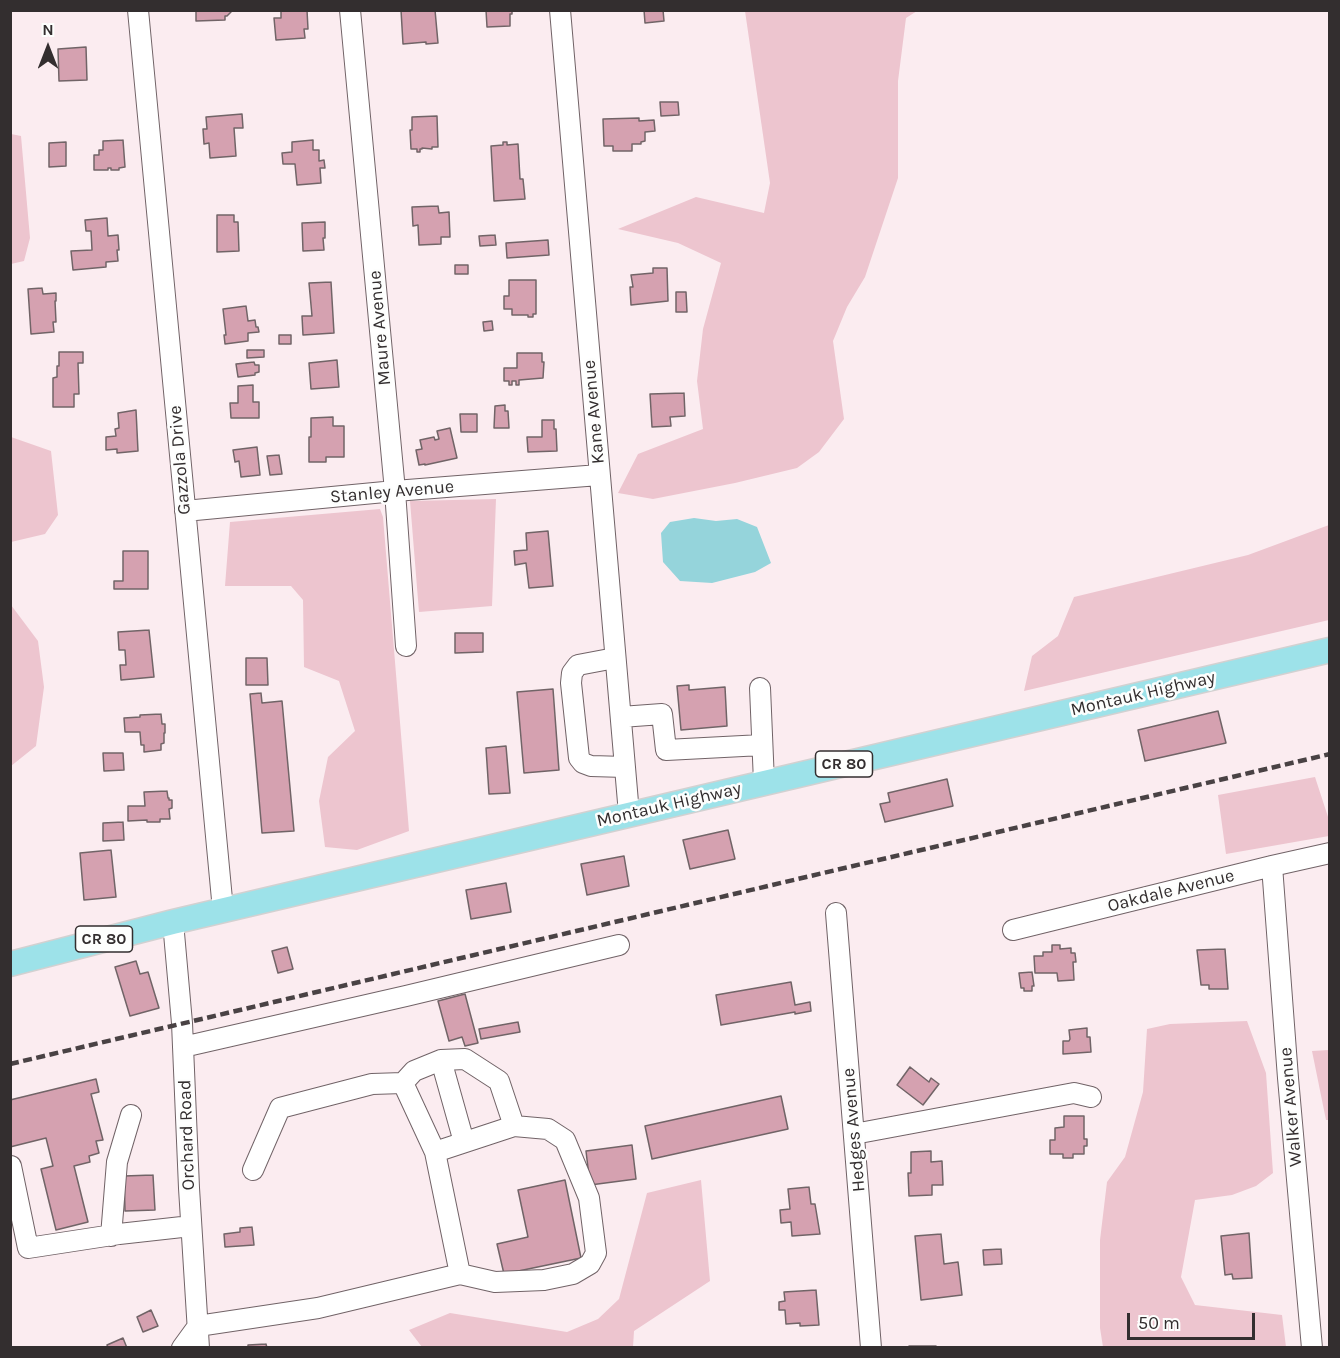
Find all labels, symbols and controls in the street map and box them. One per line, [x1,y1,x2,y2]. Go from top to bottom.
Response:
north arrow [18,18,78,78]
text: N [42,20,54,39]
street label: Maure Avenue [364,270,396,386]
street label: Kane Avenue [579,359,609,465]
street label: Gazzola Drive [164,404,196,516]
street label: Stanley Avenue [329,476,455,508]
street label: Montauk Highway [1069,667,1217,721]
road number: CR 80 [816,751,872,777]
street label: Montauk Highway [595,778,743,832]
street label: Oakdale Avenue [1105,865,1237,917]
road number: CR 80 [76,926,132,952]
street label: Walker Avenue [1275,1046,1307,1168]
street label: Hedges Avenue [838,1067,870,1193]
street label: Orchard Road [174,1079,200,1191]
scale bar [1130,1301,1258,1339]
text: 50 m [1138,1312,1180,1334]

